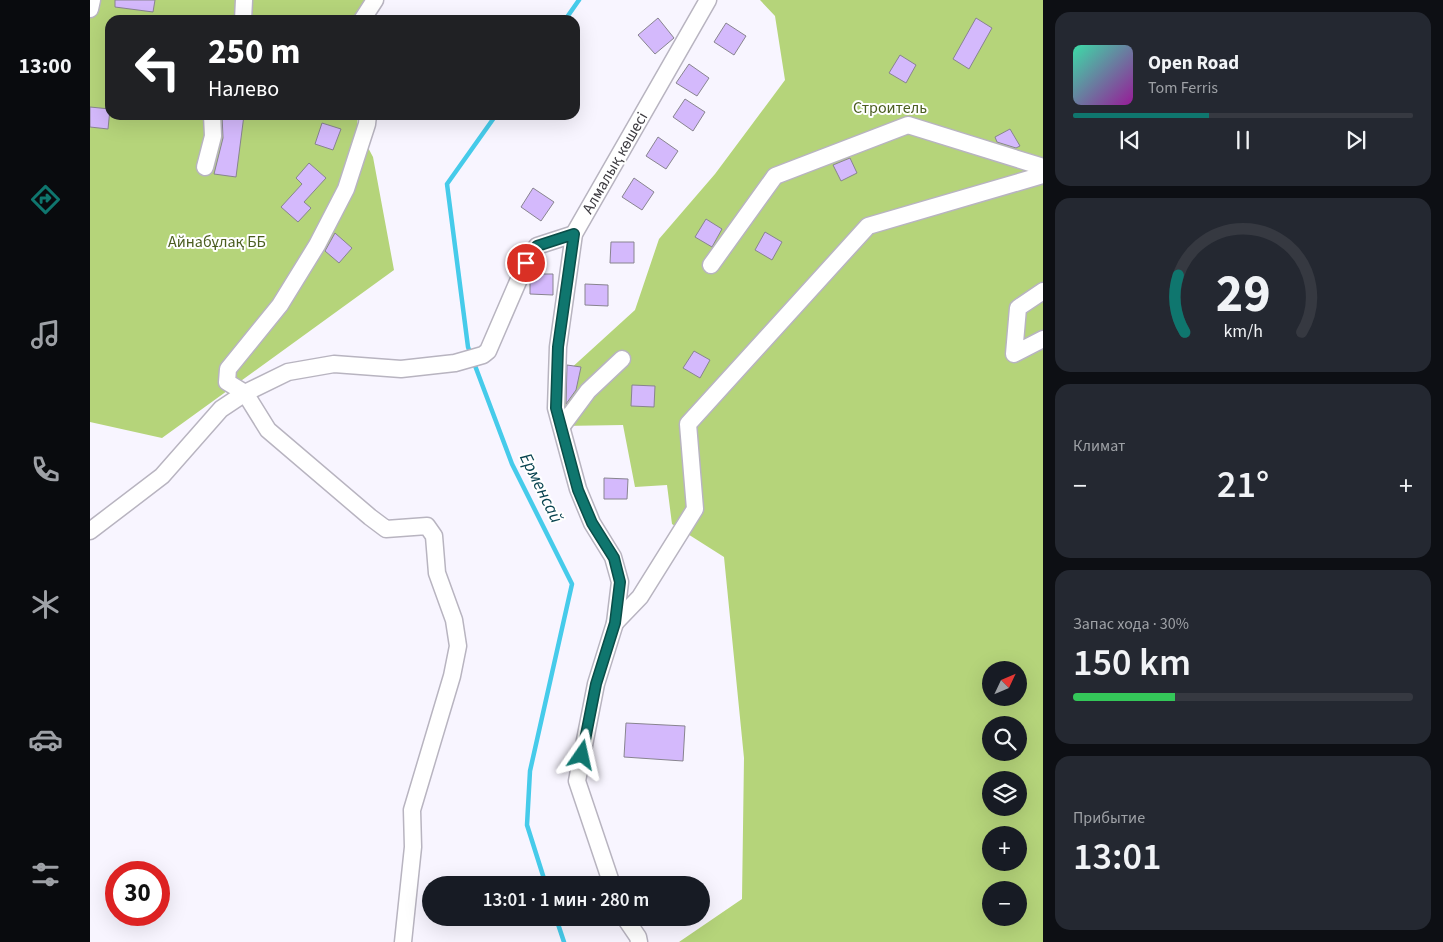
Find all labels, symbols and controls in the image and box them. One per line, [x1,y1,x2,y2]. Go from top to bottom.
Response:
text: 250 m [208,27,300,77]
icon: left [125,35,190,100]
text: 13:00 [18,50,72,82]
text: Open Road [1148,50,1239,77]
text: Налево [208,73,279,105]
text: Tom Ferris [1148,77,1218,99]
park label: Строитель [853,97,927,119]
street label: Алмалық көшесі [577,108,653,218]
icon: previous [1116,126,1144,154]
icon: pause [1229,126,1257,154]
icon: next [1342,126,1370,154]
icon: directions [28,182,63,217]
park label: Айнабұлақ ББ [168,231,266,253]
pin [505,242,547,284]
icon: arrive [512,249,540,277]
text: 29 [1216,258,1270,332]
icon: music [28,317,63,352]
text: km/h [1223,319,1263,344]
text: Климат [1073,435,1125,457]
water label: Ерменсай [513,449,569,527]
icon: phone [28,452,63,487]
text: 21° [1217,458,1269,512]
text: − [1073,466,1087,506]
text: + [1399,466,1413,506]
icon: climate [28,587,63,622]
text: Запас хода · 30% [1073,613,1189,635]
text: 150 km [1073,636,1191,690]
north arrow [982,661,1028,706]
map controls [982,661,1027,926]
button: search [982,716,1027,761]
icon: car [28,722,63,757]
position arrow [555,728,607,780]
button: layers [982,771,1027,816]
text: Прибытие [1073,807,1145,829]
button: + [982,826,1027,871]
text: 13:01 [1073,830,1161,884]
icon: filters [28,857,63,892]
speed limit sign: 30 [105,861,170,926]
button: − [982,881,1027,926]
text: 13:01 · 1 мин · 280 m [483,887,649,914]

